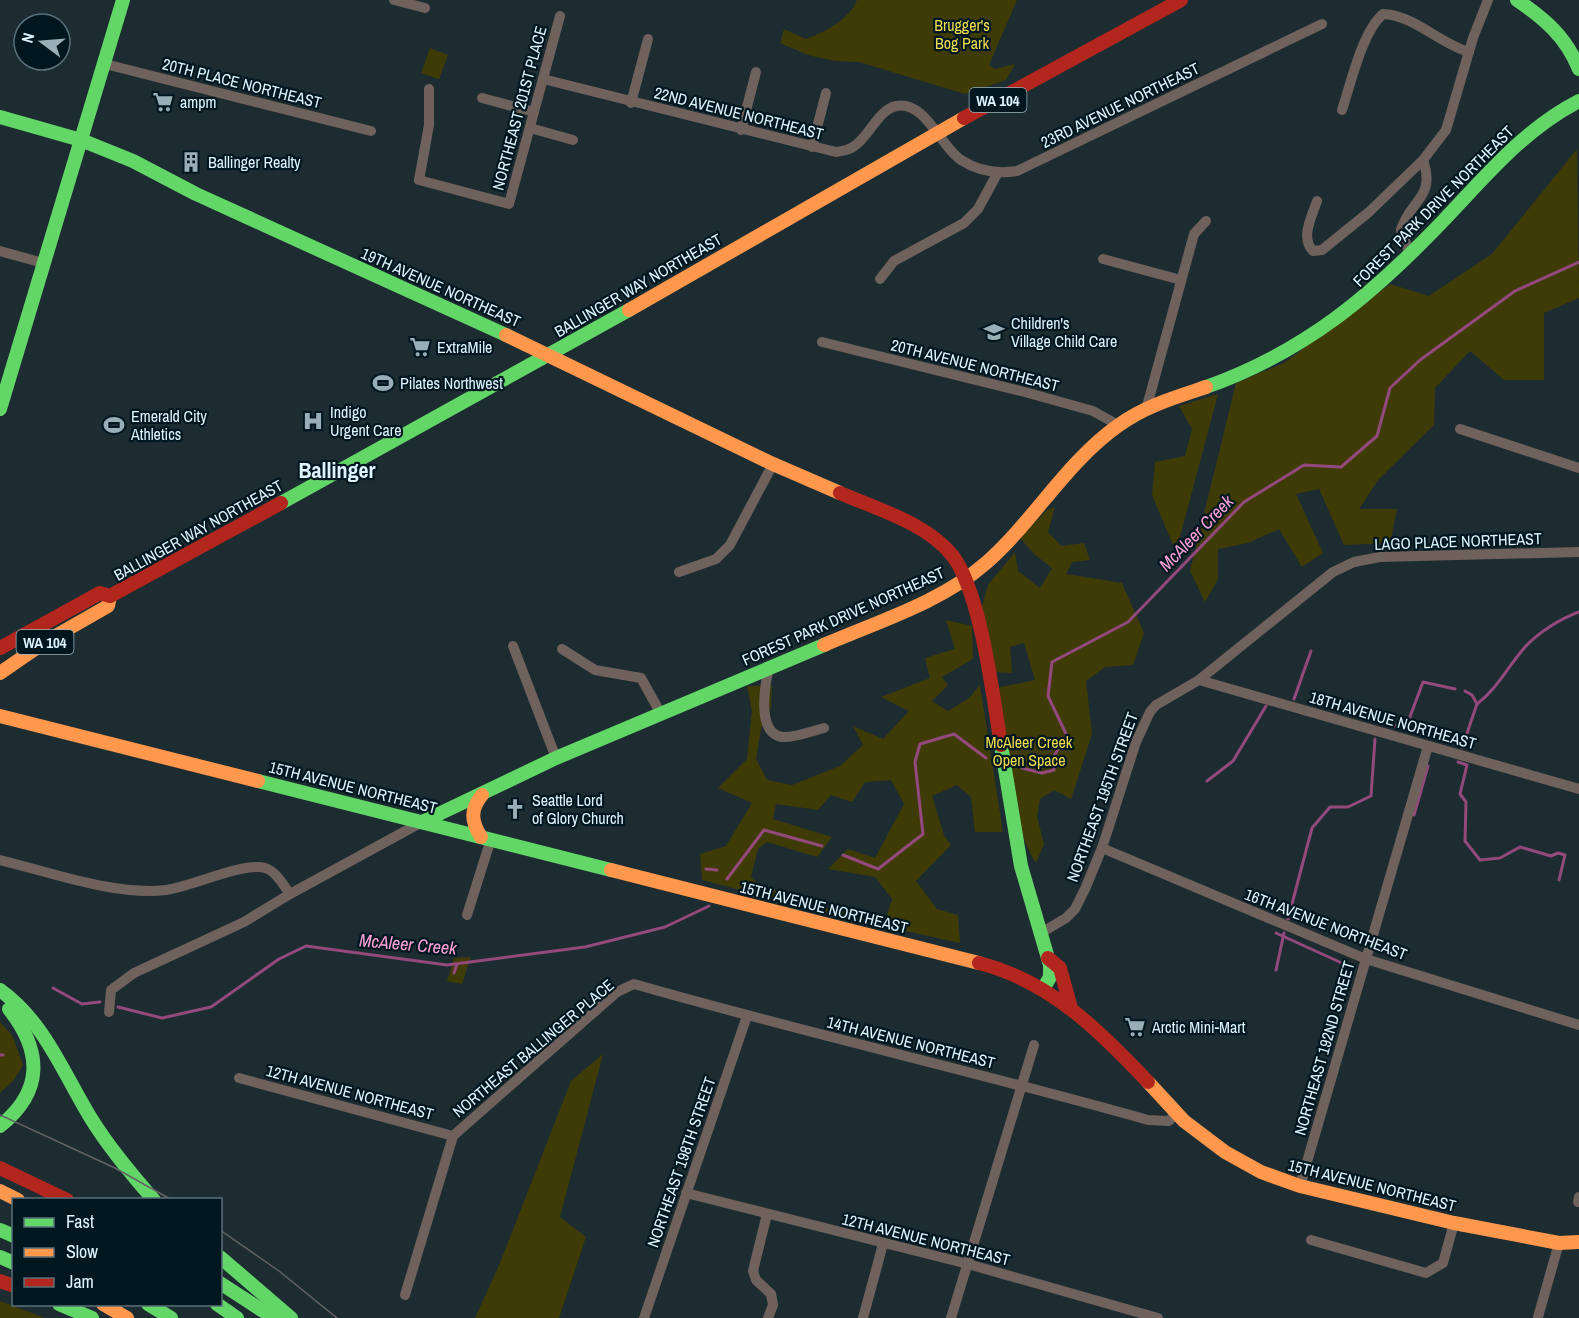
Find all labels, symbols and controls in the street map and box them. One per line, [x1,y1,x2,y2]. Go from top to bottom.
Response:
north arrow [12,12,72,72]
park label: Brugger's Bog Park [934,14,990,54]
street label: NORTHEAST 201ST PLACE [486,23,552,193]
text: N [16,30,39,45]
street label: 20TH PLACE NORTHEAST [160,53,324,113]
street label: 23RD AVENUE NORTHEAST [1037,57,1203,153]
street label: 22ND AVENUE NORTHEAST [652,81,826,145]
road number: WA 104 [970,88,1026,112]
supermarket icon: ampm [151,90,175,114]
place label: ampm [180,91,216,113]
street label: FOREST PARK DRIVE NORTHEAST [1348,121,1518,291]
building icon: Ballinger Realty [179,150,203,174]
place label: Ballinger Realty [208,151,301,173]
street label: BALLINGER WAY NORTHEAST [550,228,726,342]
street label: 19TH AVENUE NORTHEAST [358,242,524,332]
place label: Children's Village Child Care [1011,312,1117,352]
school or university icon: Children's Village Child Care [982,320,1006,344]
street label: 20TH AVENUE NORTHEAST [889,333,1061,397]
supermarket icon: ExtraMile [408,335,432,359]
place label: ExtraMile [437,336,492,358]
sports icon: Pilates Northwest [371,371,395,395]
place label: Pilates Northwest [400,372,503,394]
place label: Indigo Urgent Care [330,401,401,441]
place label: Emerald City Athletics [130,405,207,445]
hospital icon: Indigo Urgent Care [301,409,325,433]
sports icon: Emerald City Athletics [102,413,126,437]
district label: Ballinger [298,455,376,485]
street label: BALLINGER WAY NORTHEAST [110,474,286,586]
water label: McAleer Creek [1153,489,1239,577]
street label: LAGO PLACE NORTHEAST [1374,527,1542,555]
street label: FOREST PARK DRIVE NORTHEAST [738,561,948,671]
road number: WA 104 [16,630,74,654]
street label: 18TH AVENUE NORTHEAST [1307,686,1479,754]
street label: NORTHEAST 195TH STREET [1061,709,1143,885]
park label: McAleer Creek Open Space [986,731,1073,771]
street label: 15TH AVENUE NORTHEAST [267,755,439,819]
place label: Seattle Lord of Glory Church [532,789,624,829]
church icon: Seattle Lord of Glory Church [503,797,527,821]
street label: 15TH AVENUE NORTHEAST [738,875,910,939]
street label: 16TH AVENUE NORTHEAST [1242,883,1410,965]
water label: McAleer Creek [358,927,458,961]
street label: NORTHEAST 192ND STREET [1289,958,1359,1138]
street label: NORTHEAST BALLINGER PLACE [448,974,618,1122]
street label: 14TH AVENUE NORTHEAST [825,1010,997,1074]
supermarket icon: Arctic Mini-Mart [1123,1015,1147,1039]
place label: Arctic Mini-Mart [1151,1016,1246,1038]
street label: 12TH AVENUE NORTHEAST [264,1059,436,1125]
street label: NORTHEAST 198TH STREET [641,1074,721,1250]
street label: 15TH AVENUE NORTHEAST [1286,1153,1458,1217]
legend [12,1198,222,1306]
street label: 12TH AVENUE NORTHEAST [840,1207,1012,1271]
text: Fast [66,1209,94,1234]
text: Slow [66,1239,98,1264]
text: Jam [66,1269,94,1294]

